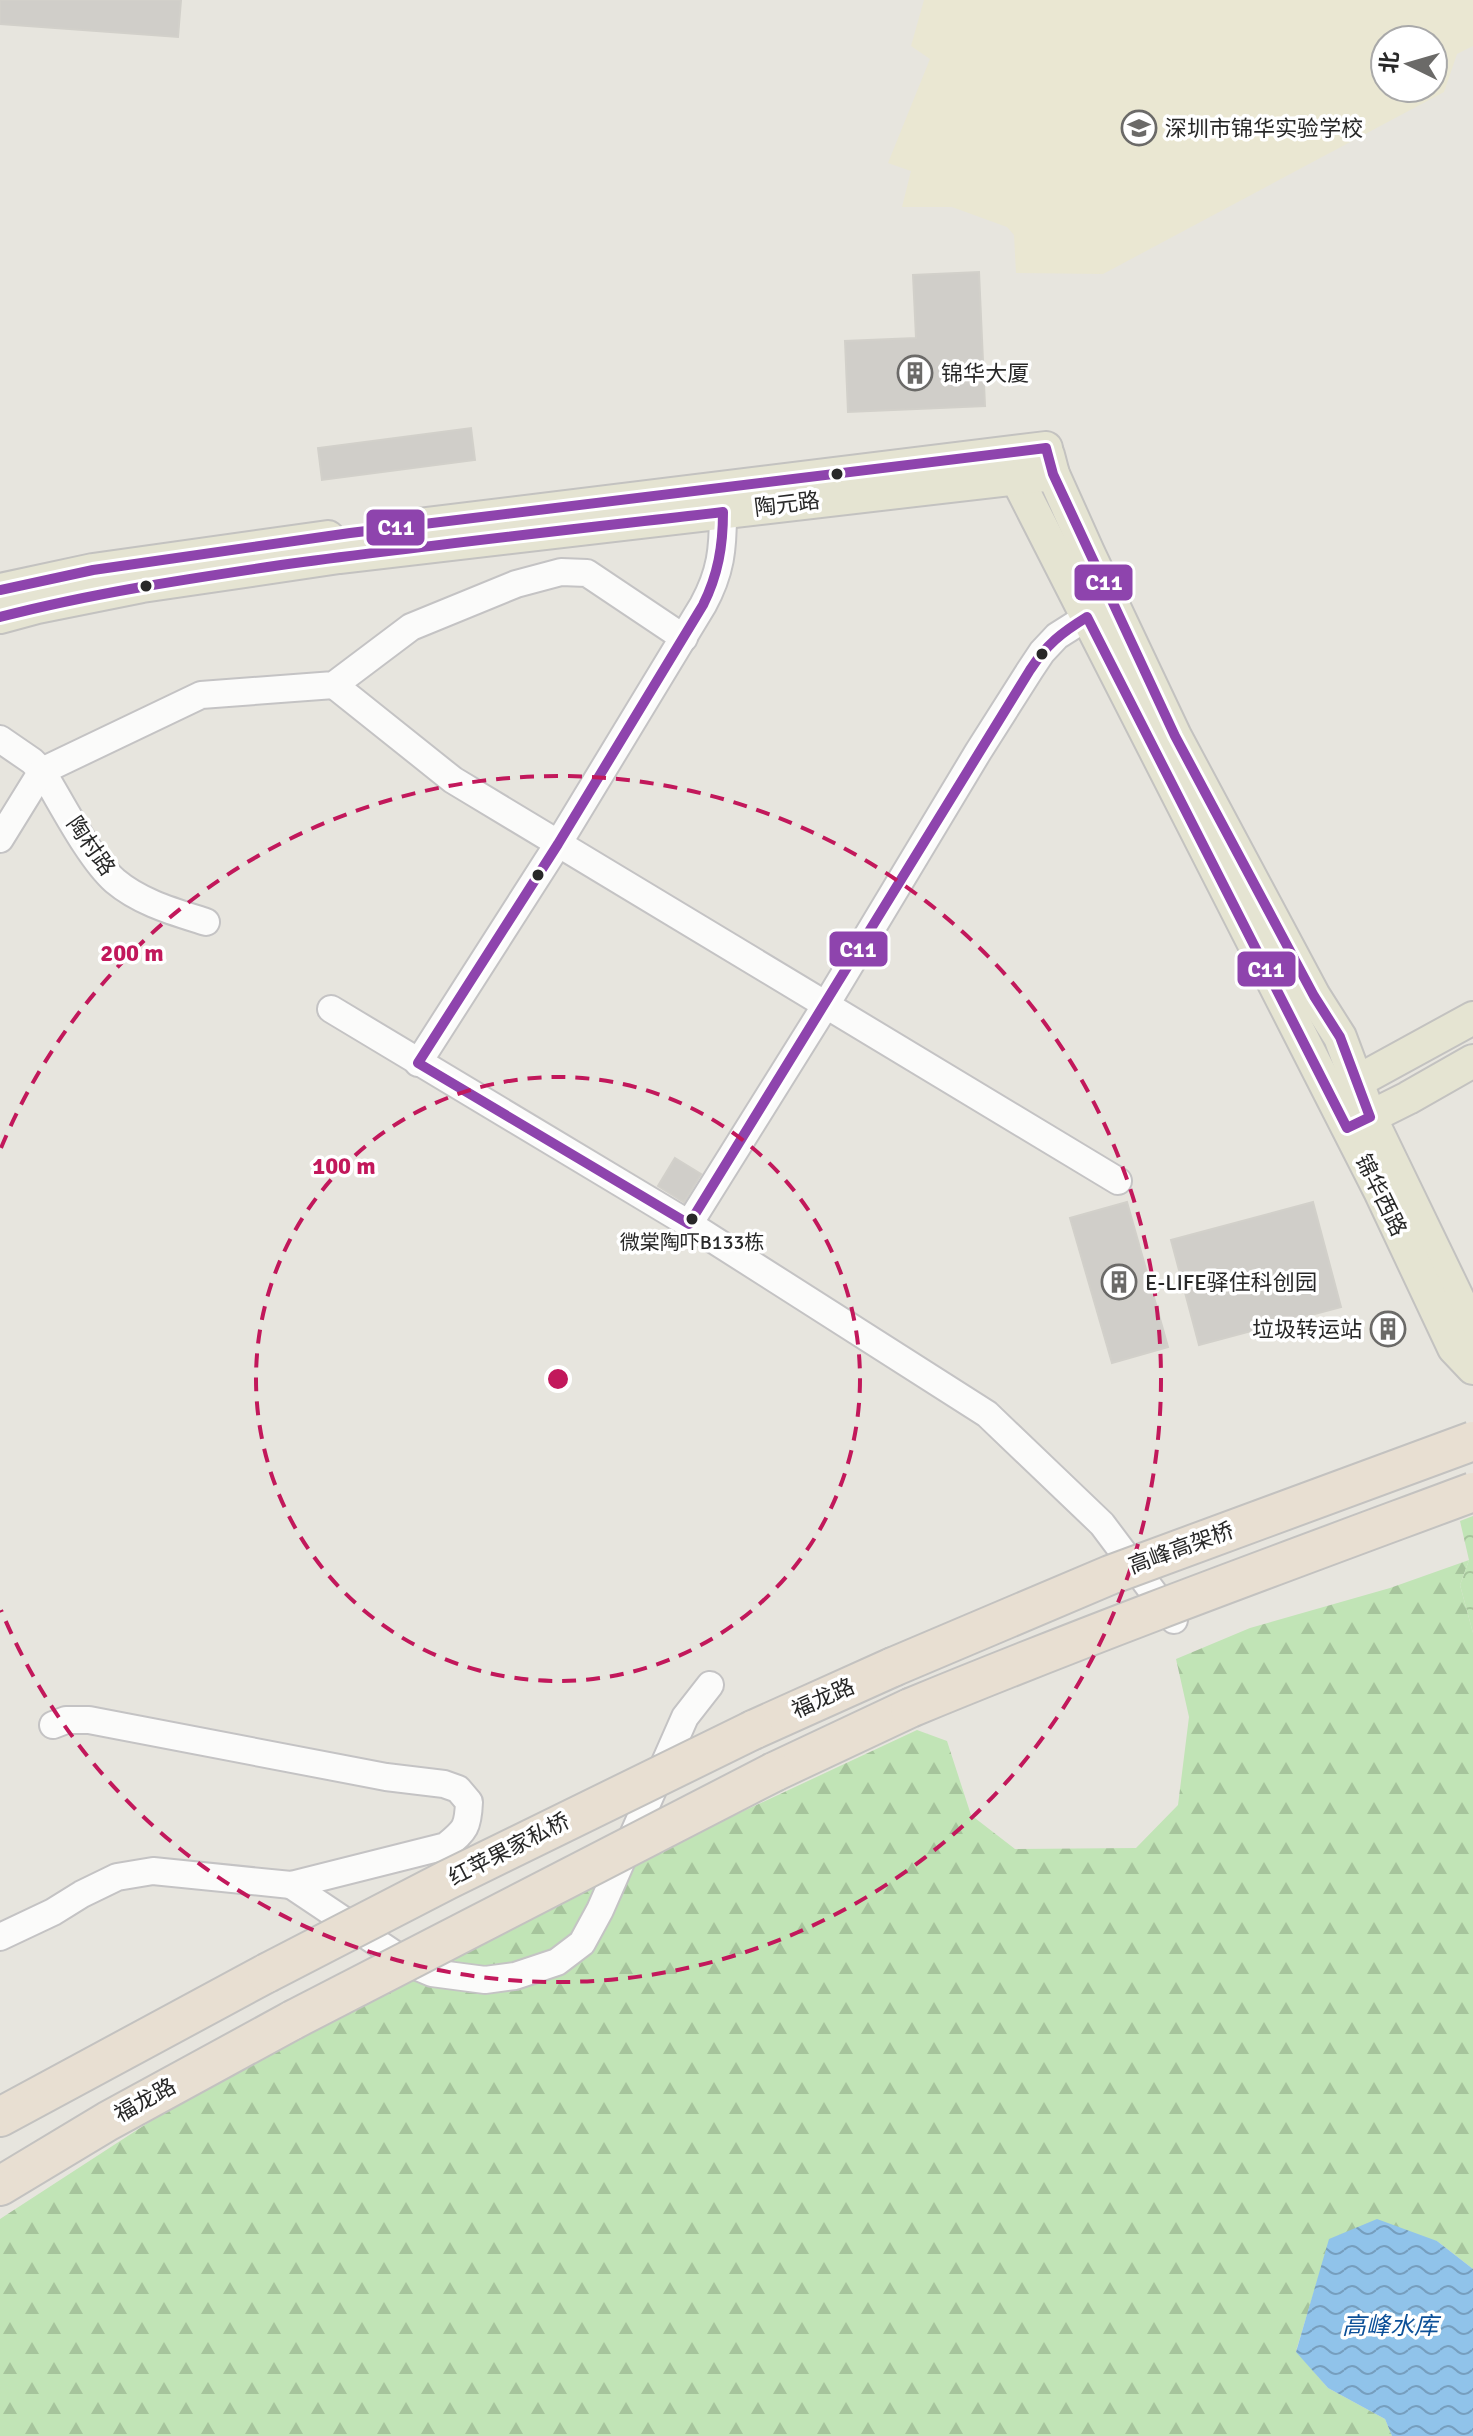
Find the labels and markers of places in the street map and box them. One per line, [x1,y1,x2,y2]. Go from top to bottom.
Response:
school or university icon: 深圳市锦华实验学校 [1120,109,1158,147]
place label: 深圳市锦华实验学校 [1165,115,1363,142]
building icon: 锦华大厦 [896,354,934,392]
place label: 锦华大厦 [941,360,1029,387]
unlabelled marker [829,466,845,482]
unlabelled marker [138,578,154,594]
unlabelled marker [1034,646,1050,662]
unlabelled marker [530,867,546,883]
marker: 微棠陶吓B133栋 [684,1211,700,1227]
place label: 微棠陶吓B133栋 [620,1230,764,1255]
building icon: E-LIFE驿住科创园 [1100,1263,1138,1301]
place label: E-LIFE驿住科创园 [1145,1269,1317,1296]
building icon: 垃圾转运站 [1369,1310,1407,1348]
place label: 垃圾转运站 [1252,1316,1362,1343]
centre of rings [544,1365,572,1393]

